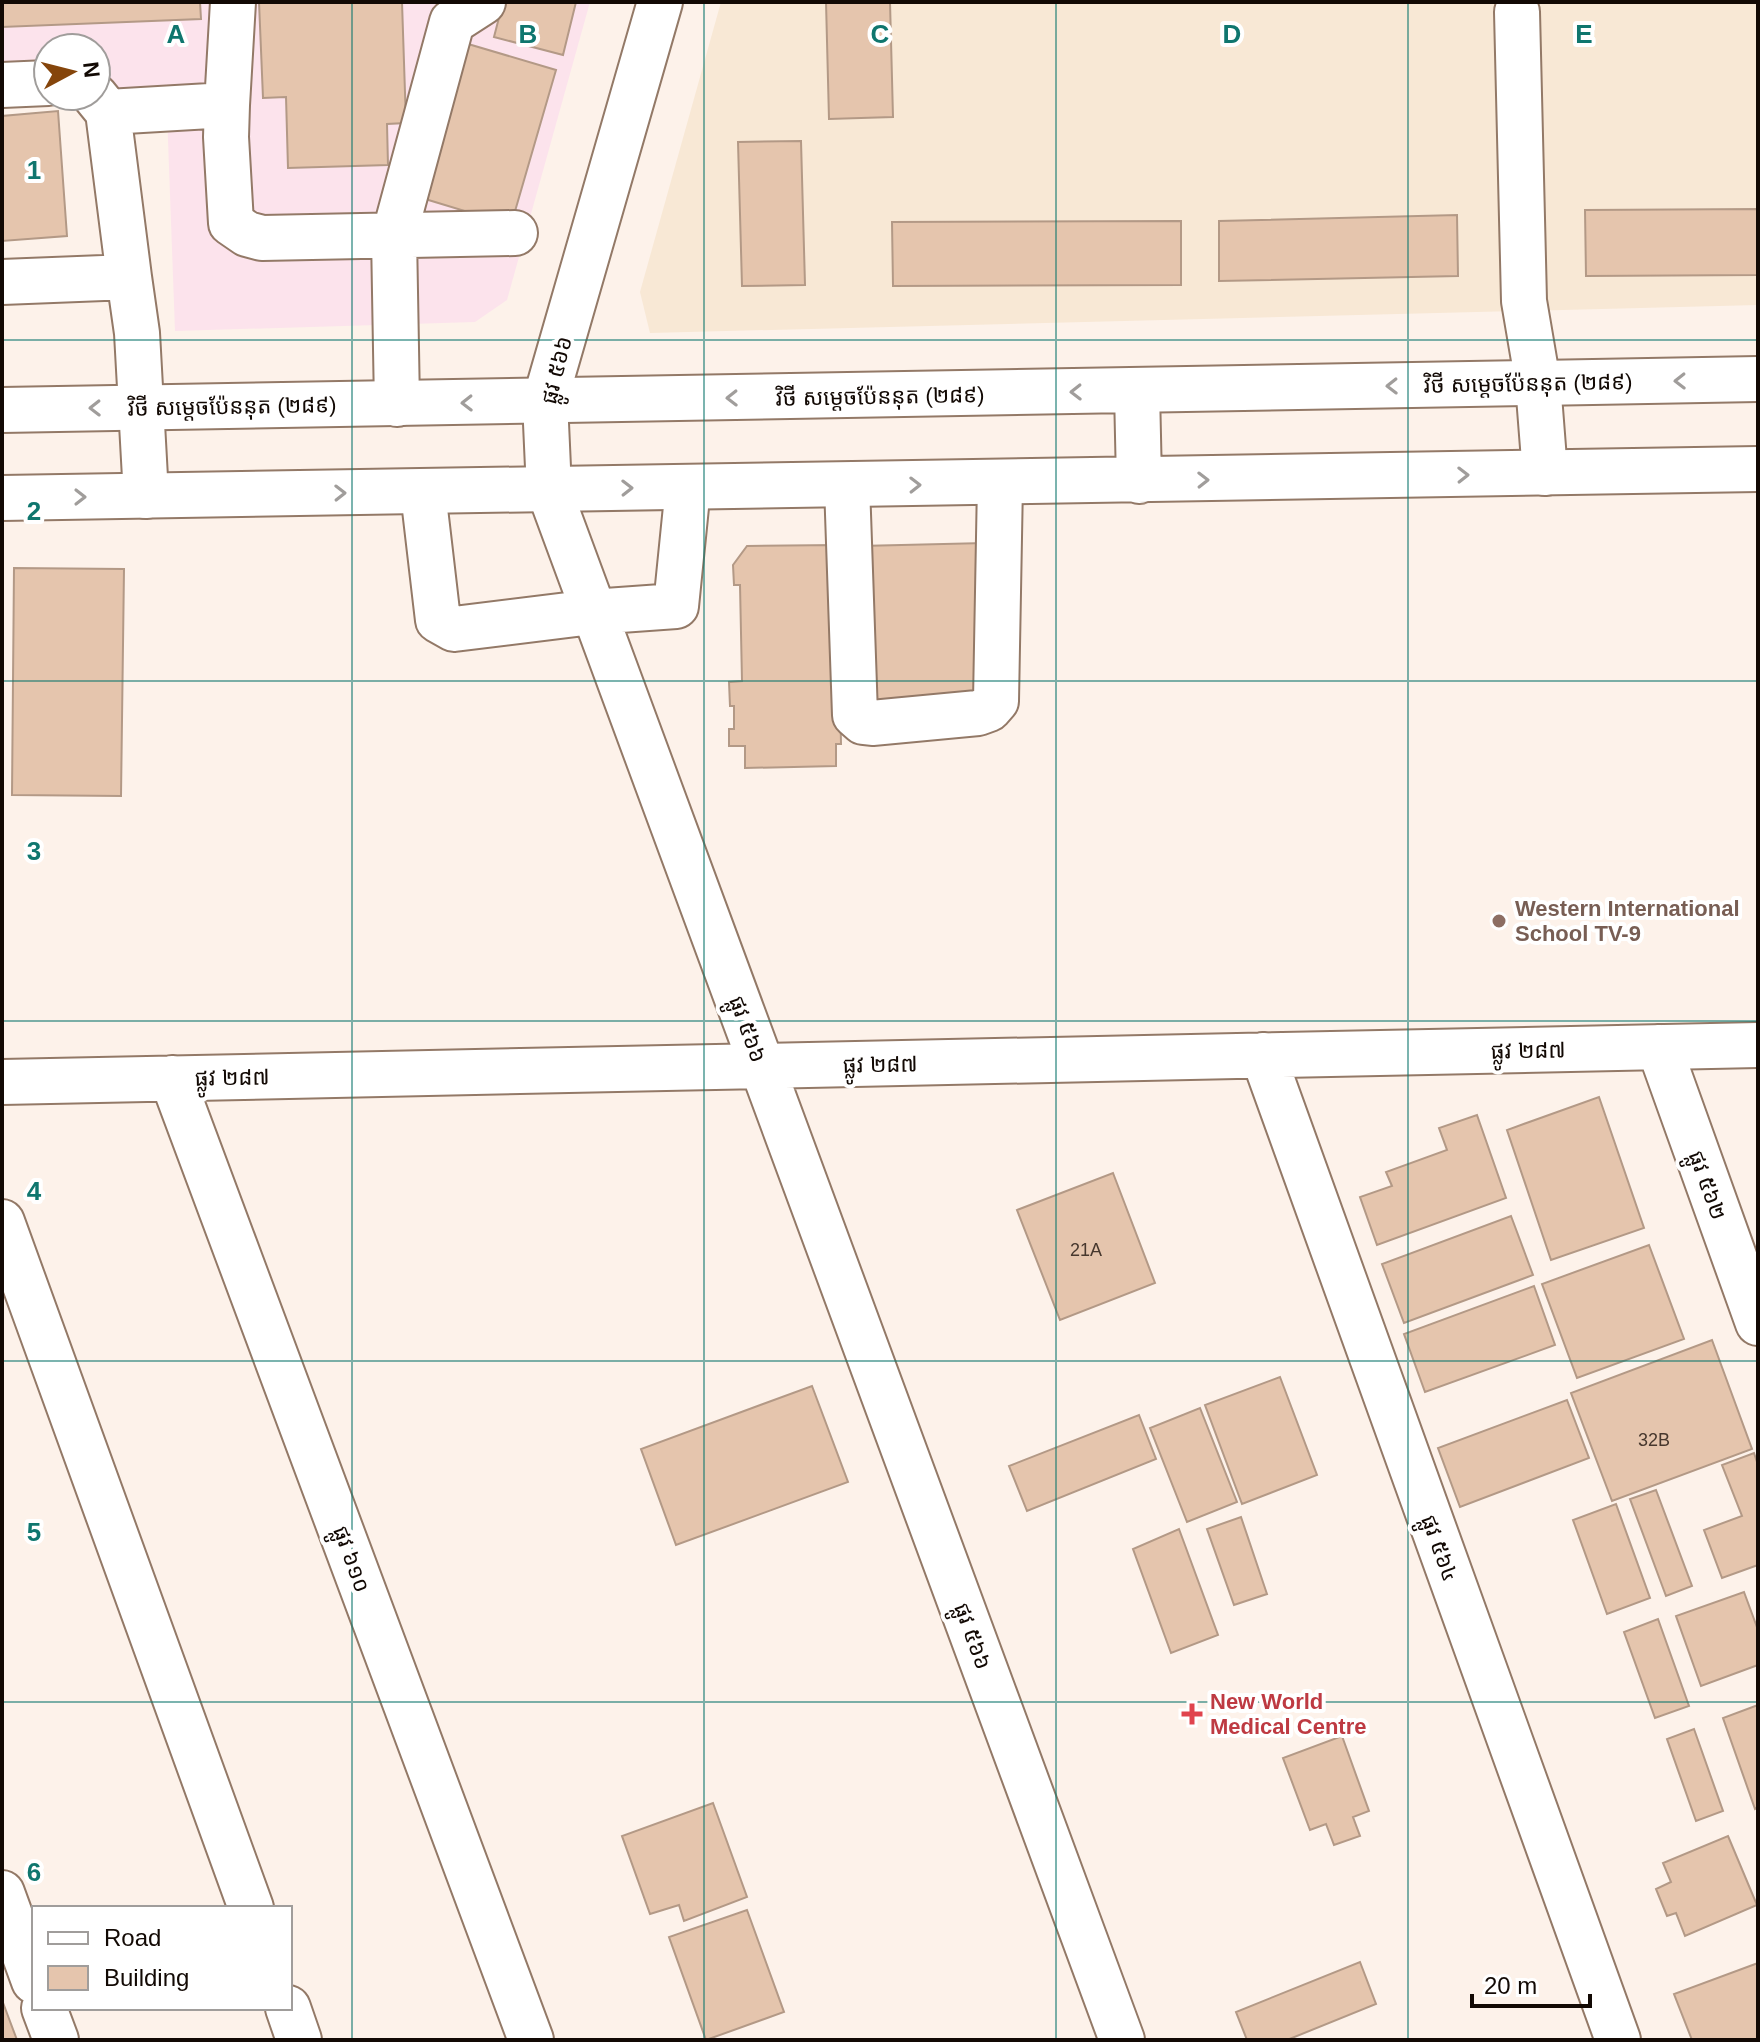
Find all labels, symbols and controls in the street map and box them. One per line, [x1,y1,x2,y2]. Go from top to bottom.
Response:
text: A [167,19,186,49]
text: B [519,19,537,49]
text: C [871,19,890,49]
text: D [1223,19,1241,49]
text: E [1575,19,1593,49]
north arrow [32,32,112,112]
text: N [78,60,105,79]
text: 1 [27,155,41,185]
street label: ផ្លូវ ៥៦៦ [536,334,584,409]
street label: វិថី សម្តេចប៉ែននុត (២៨៩) [1423,368,1633,399]
one-way arrow [1673,372,1686,389]
one-way arrow [1385,377,1398,395]
street label: វិថី សម្តេចប៉ែននុត (២៨៩) [775,381,985,412]
one-way arrow [1069,383,1082,401]
one-way arrow [725,389,738,407]
street label: វិថី សម្តេចប៉ែននុត (២៨៩) [127,391,337,422]
one-way arrow [460,394,473,412]
one-way arrow [88,399,101,417]
one-way arrow [1457,466,1470,484]
one-way arrow [1197,471,1210,489]
one-way arrow [909,476,922,493]
one-way arrow [621,480,634,497]
one-way arrow [334,485,347,502]
one-way arrow [74,488,87,506]
text: 2 [27,496,41,526]
text: 3 [27,836,41,866]
place label: Western International School TV-9 [1515,896,1740,946]
marker: Western International School TV-9 [1490,912,1508,930]
street label: ផ្លូវ ៥៦៦ [717,992,771,1069]
street label: ផ្លូវ ២៨៧ [1490,1037,1566,1071]
street label: ផ្លូវ ២៨៧ [842,1051,918,1085]
street label: ផ្លូវ ២៨៧ [194,1064,270,1098]
street label: ផ្លូវ ៥៦២ [1676,1147,1732,1226]
text: 4 [27,1176,42,1206]
house number: 21A [1070,1240,1102,1260]
house number: 32B [1638,1430,1670,1450]
street label: ផ្លូវ ៥៦៤ [1409,1511,1463,1588]
text: 5 [27,1517,41,1547]
street label: ផ្លូវ ៦១០ [321,1522,375,1599]
street label: ផ្លូវ ៥៦៦ [942,1599,996,1676]
place label: New World Medical Centre [1210,1689,1367,1739]
marker: New World Medical Centre [1181,1703,1203,1725]
text: 6 [27,1857,41,1887]
legend [32,1906,292,2010]
text: Road [104,1924,161,1951]
scale bar [1472,1958,1590,2008]
text: Building [104,1964,189,1991]
text: 20 m [1484,1972,1537,1999]

